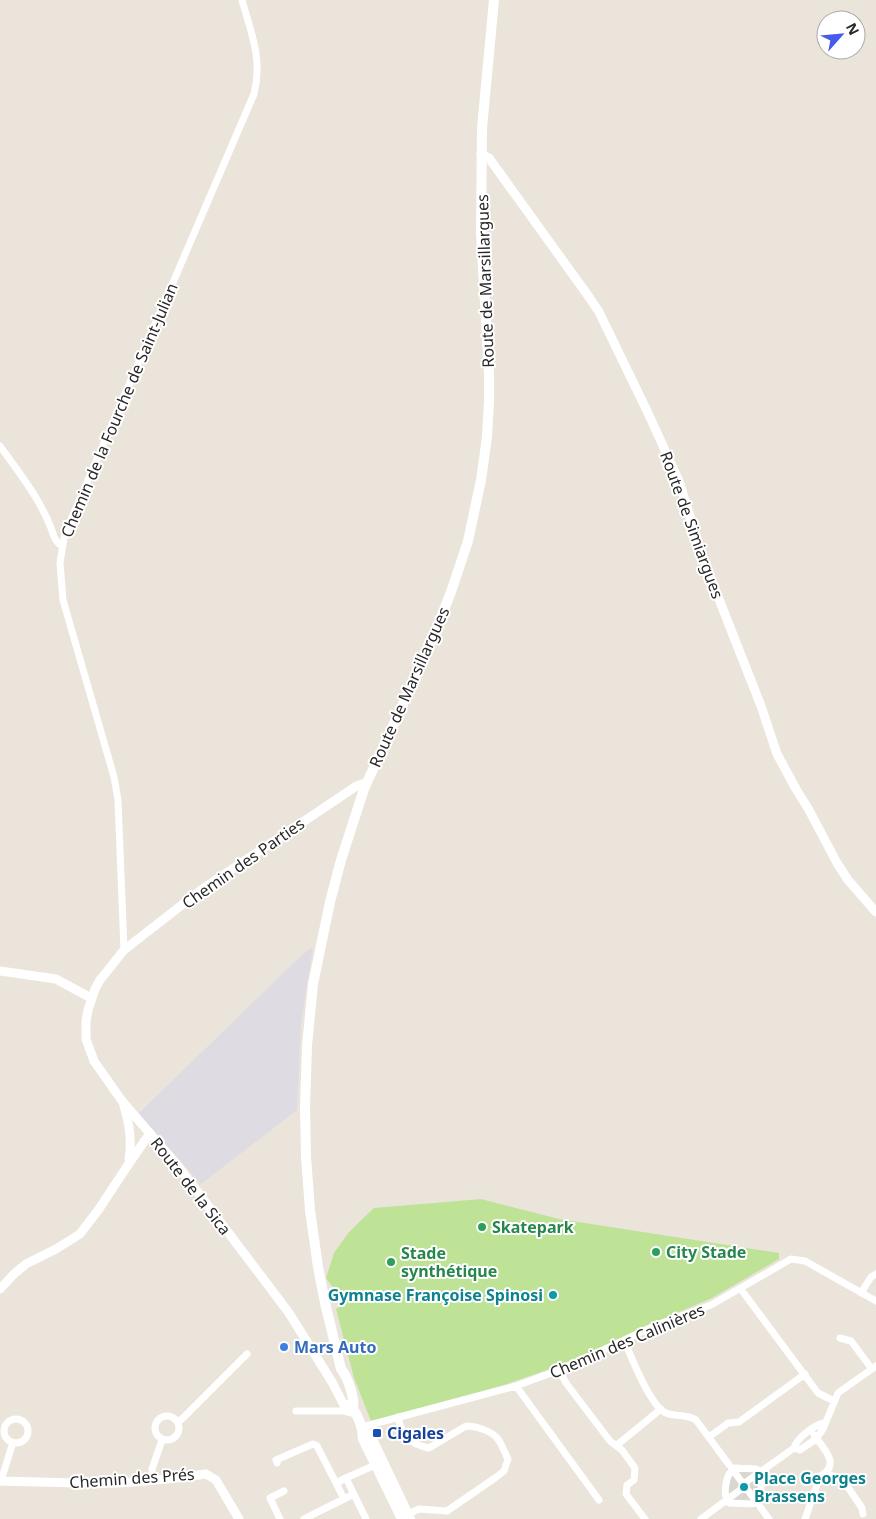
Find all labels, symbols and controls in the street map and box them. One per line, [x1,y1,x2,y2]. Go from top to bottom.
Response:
north arrow [816,10,866,60]
text: N [842,19,864,38]
street label: Route de Marsillargues [471,194,499,368]
street label: Chemin de la Fourche de Saint-Julian [55,279,183,541]
street label: Route de Simiargues [655,448,729,602]
street label: Route de Marsillargues [364,603,454,771]
street label: Chemin des Parties [177,812,309,914]
street label: Route de la Sica [146,1133,236,1239]
place label: Skatepark [492,1216,574,1238]
marker: Skatepark [476,1221,488,1233]
place label: City Stade [666,1241,746,1263]
place label: Stade synthétique [401,1242,497,1282]
marker: City Stade [650,1246,662,1258]
marker: Stade synthétique [385,1256,397,1268]
place label: Gymnase Françoise Spinosi [328,1284,543,1306]
marker: Gymnase Françoise Spinosi [547,1289,559,1301]
street label: Chemin des Calinières [546,1298,708,1384]
place label: Mars Auto [294,1336,376,1358]
marker: Mars Auto [278,1341,290,1353]
place label: Cigales [387,1422,444,1444]
marker: Cigales [371,1427,383,1439]
street label: Chemin des Prés [69,1463,195,1493]
place label: Place Georges Brassens [754,1467,866,1507]
marker: Place Georges Brassens [738,1481,750,1493]

